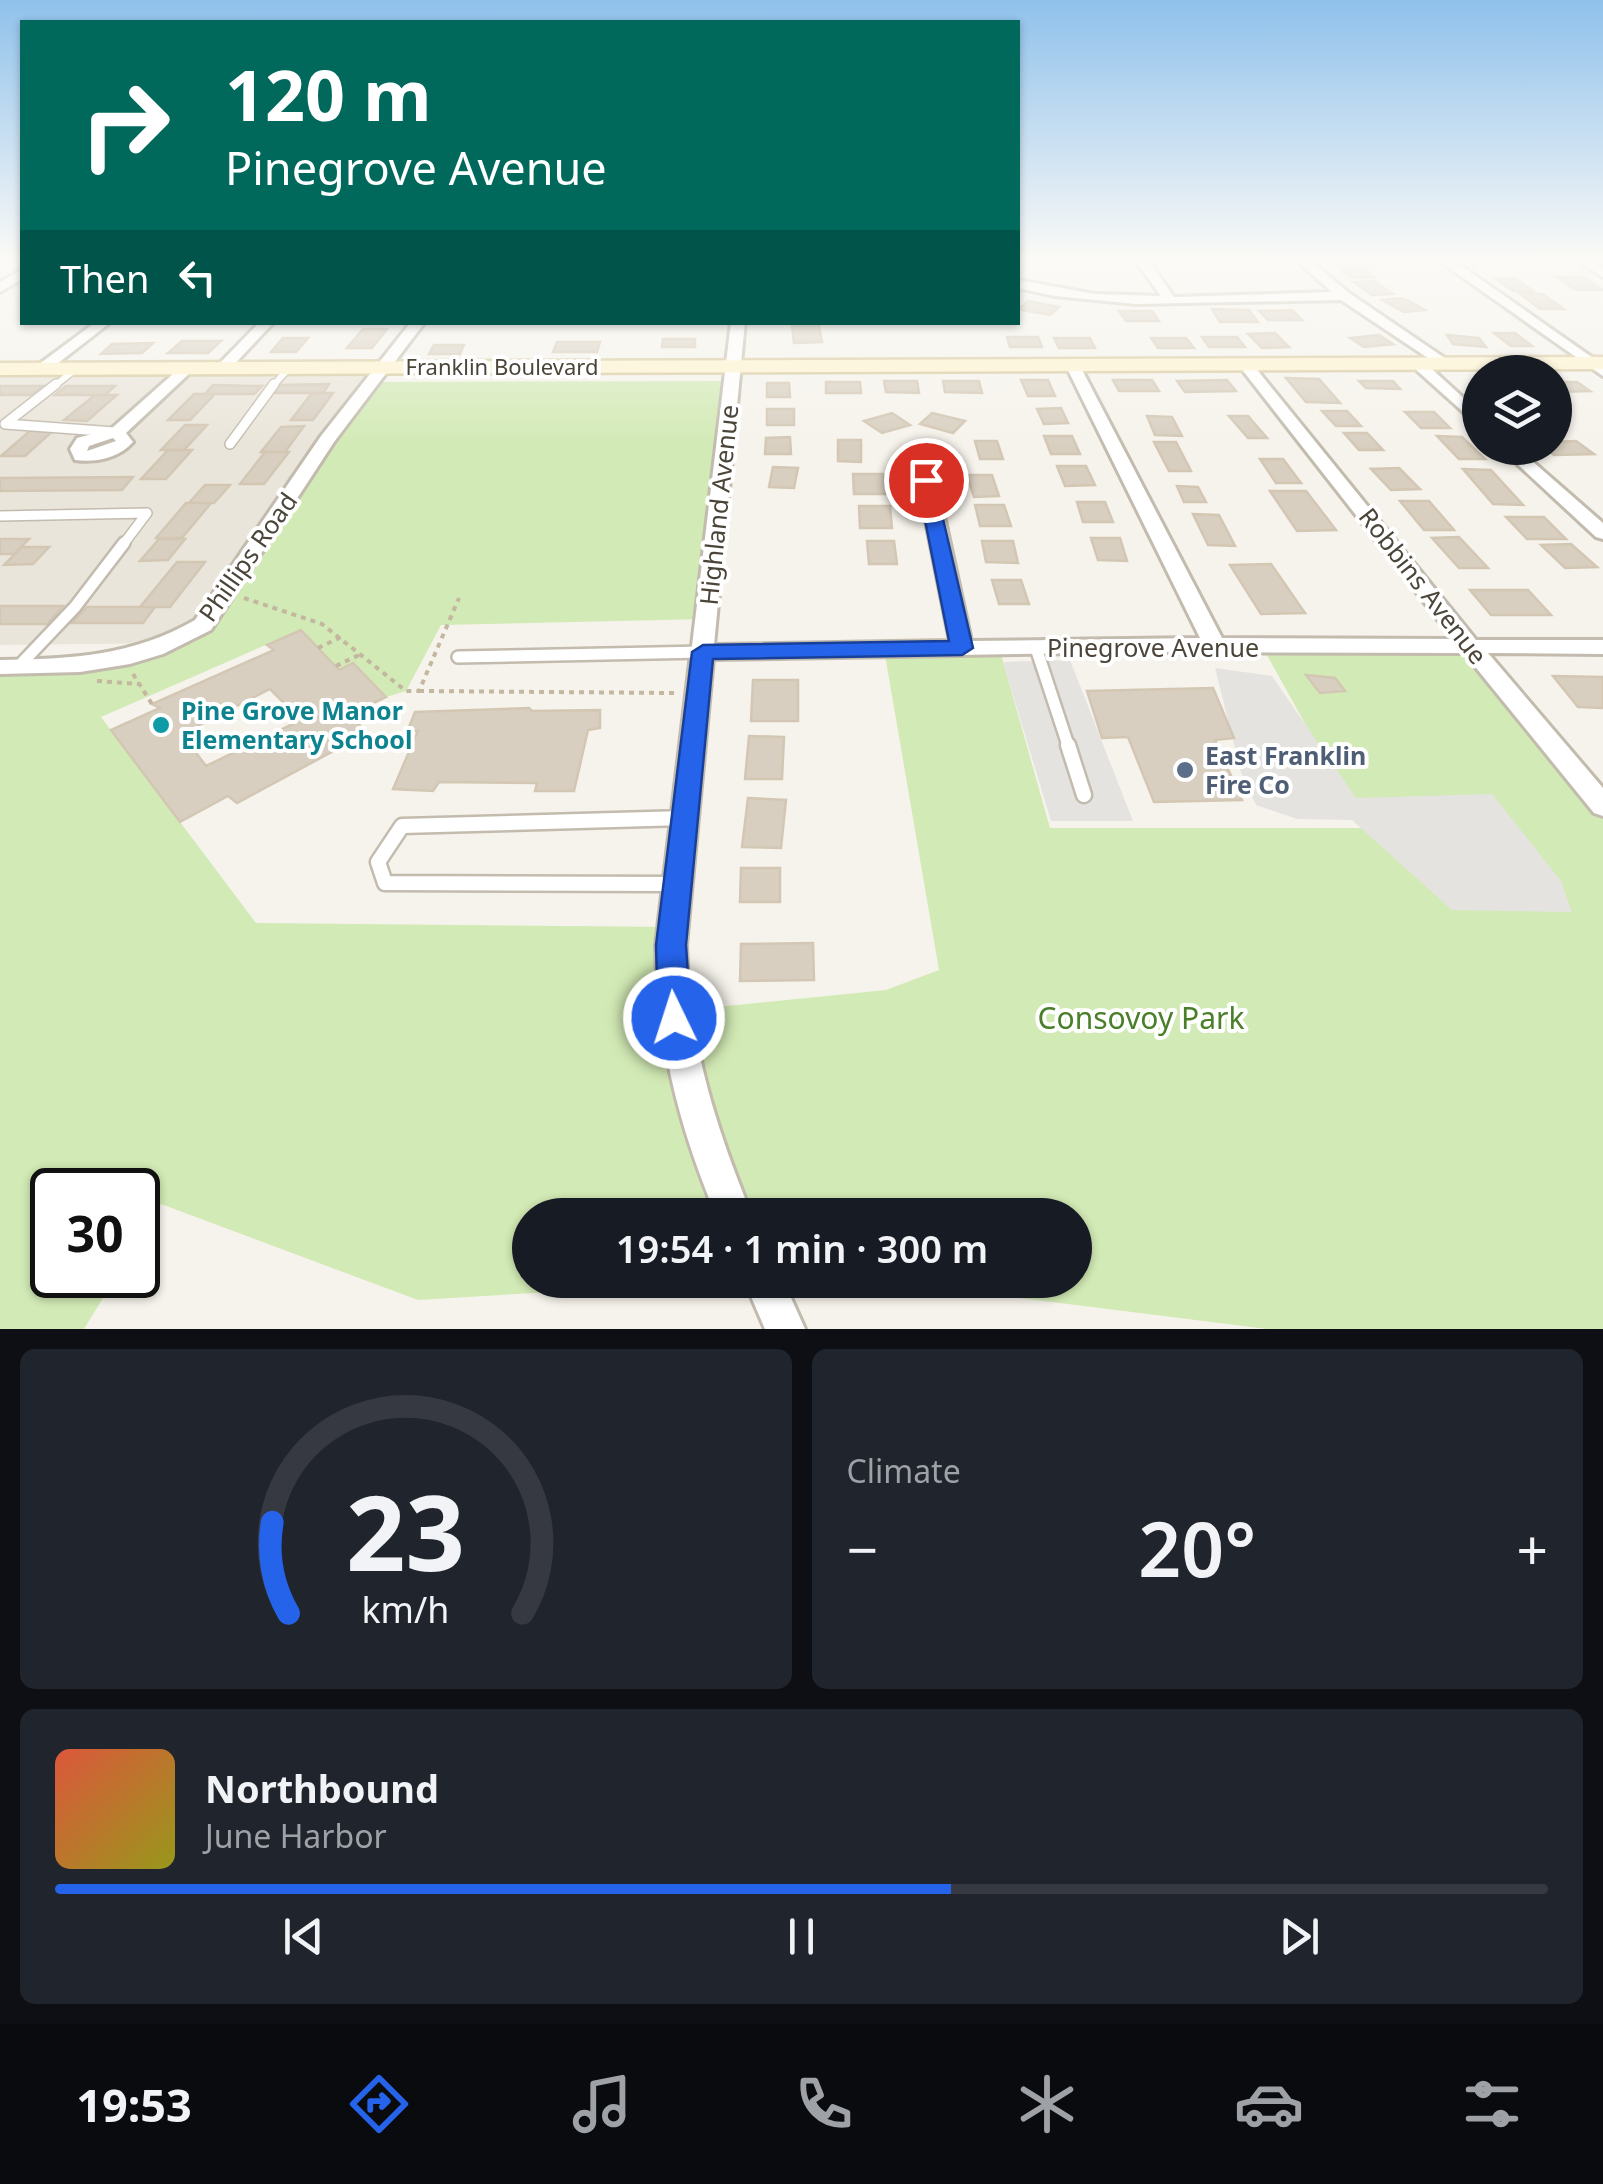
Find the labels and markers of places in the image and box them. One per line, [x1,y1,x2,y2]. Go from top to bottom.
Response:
pin [884,438,969,523]
place label: Pine Grove Manor Elementary School [181,693,412,756]
marker: Pine Grove Manor Elementary School [150,714,172,736]
place label: East Franklin Fire Co [1205,738,1366,801]
marker: East Franklin Fire Co [1174,759,1196,781]

